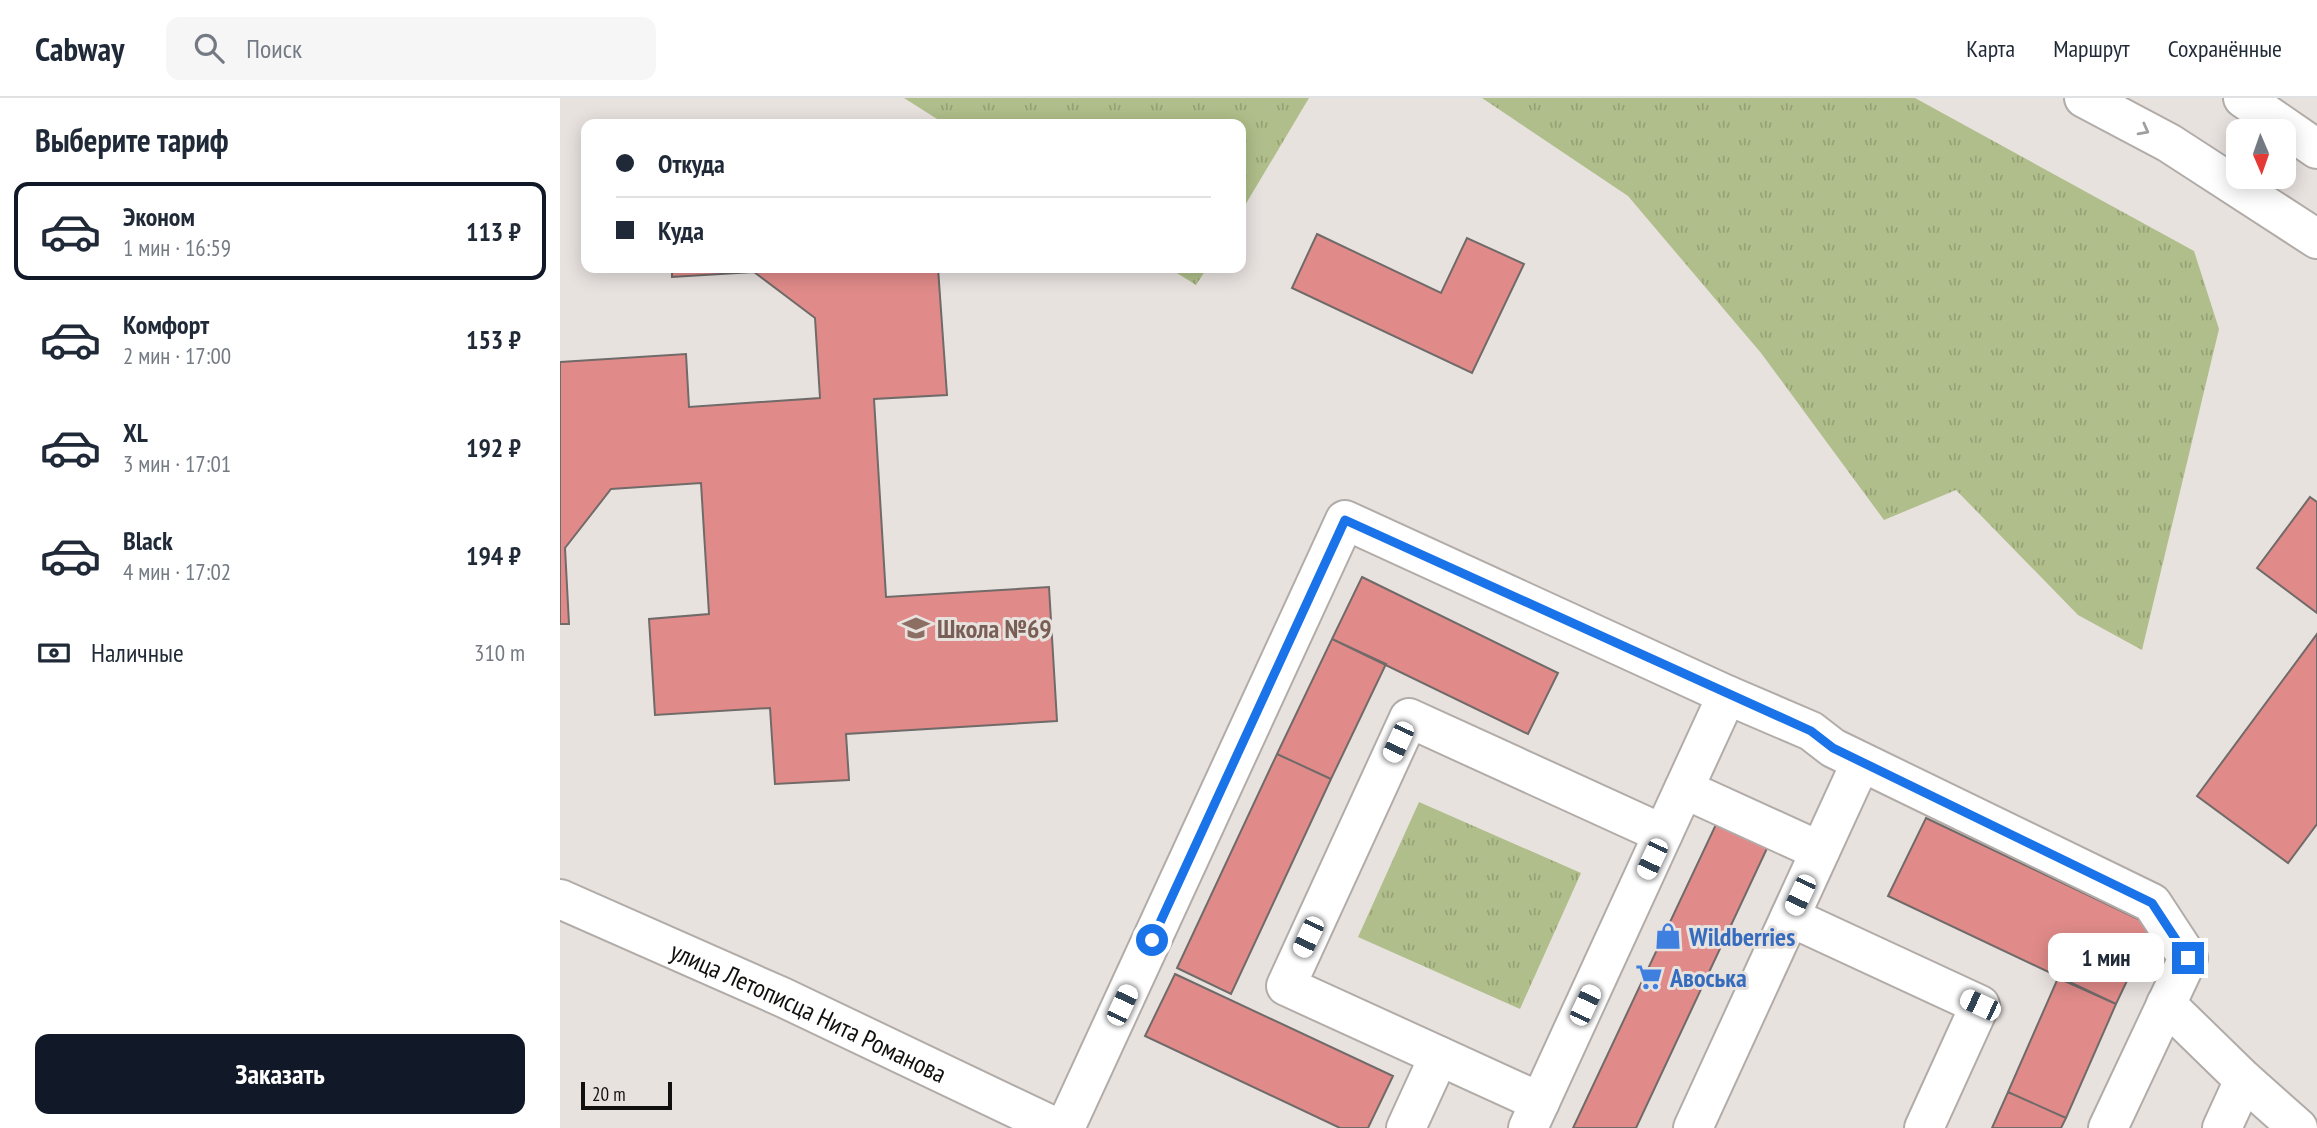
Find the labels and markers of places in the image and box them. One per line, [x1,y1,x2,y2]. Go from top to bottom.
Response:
place label: Школа №69 [937,612,1052,645]
school or university icon: Школа №69 [901,613,931,643]
place label: Wildberries [1688,920,1795,953]
shop icon: Wildberries [1653,921,1683,951]
place label: Авоська [1669,961,1747,994]
supermarket icon: Авоська [1634,962,1664,992]

